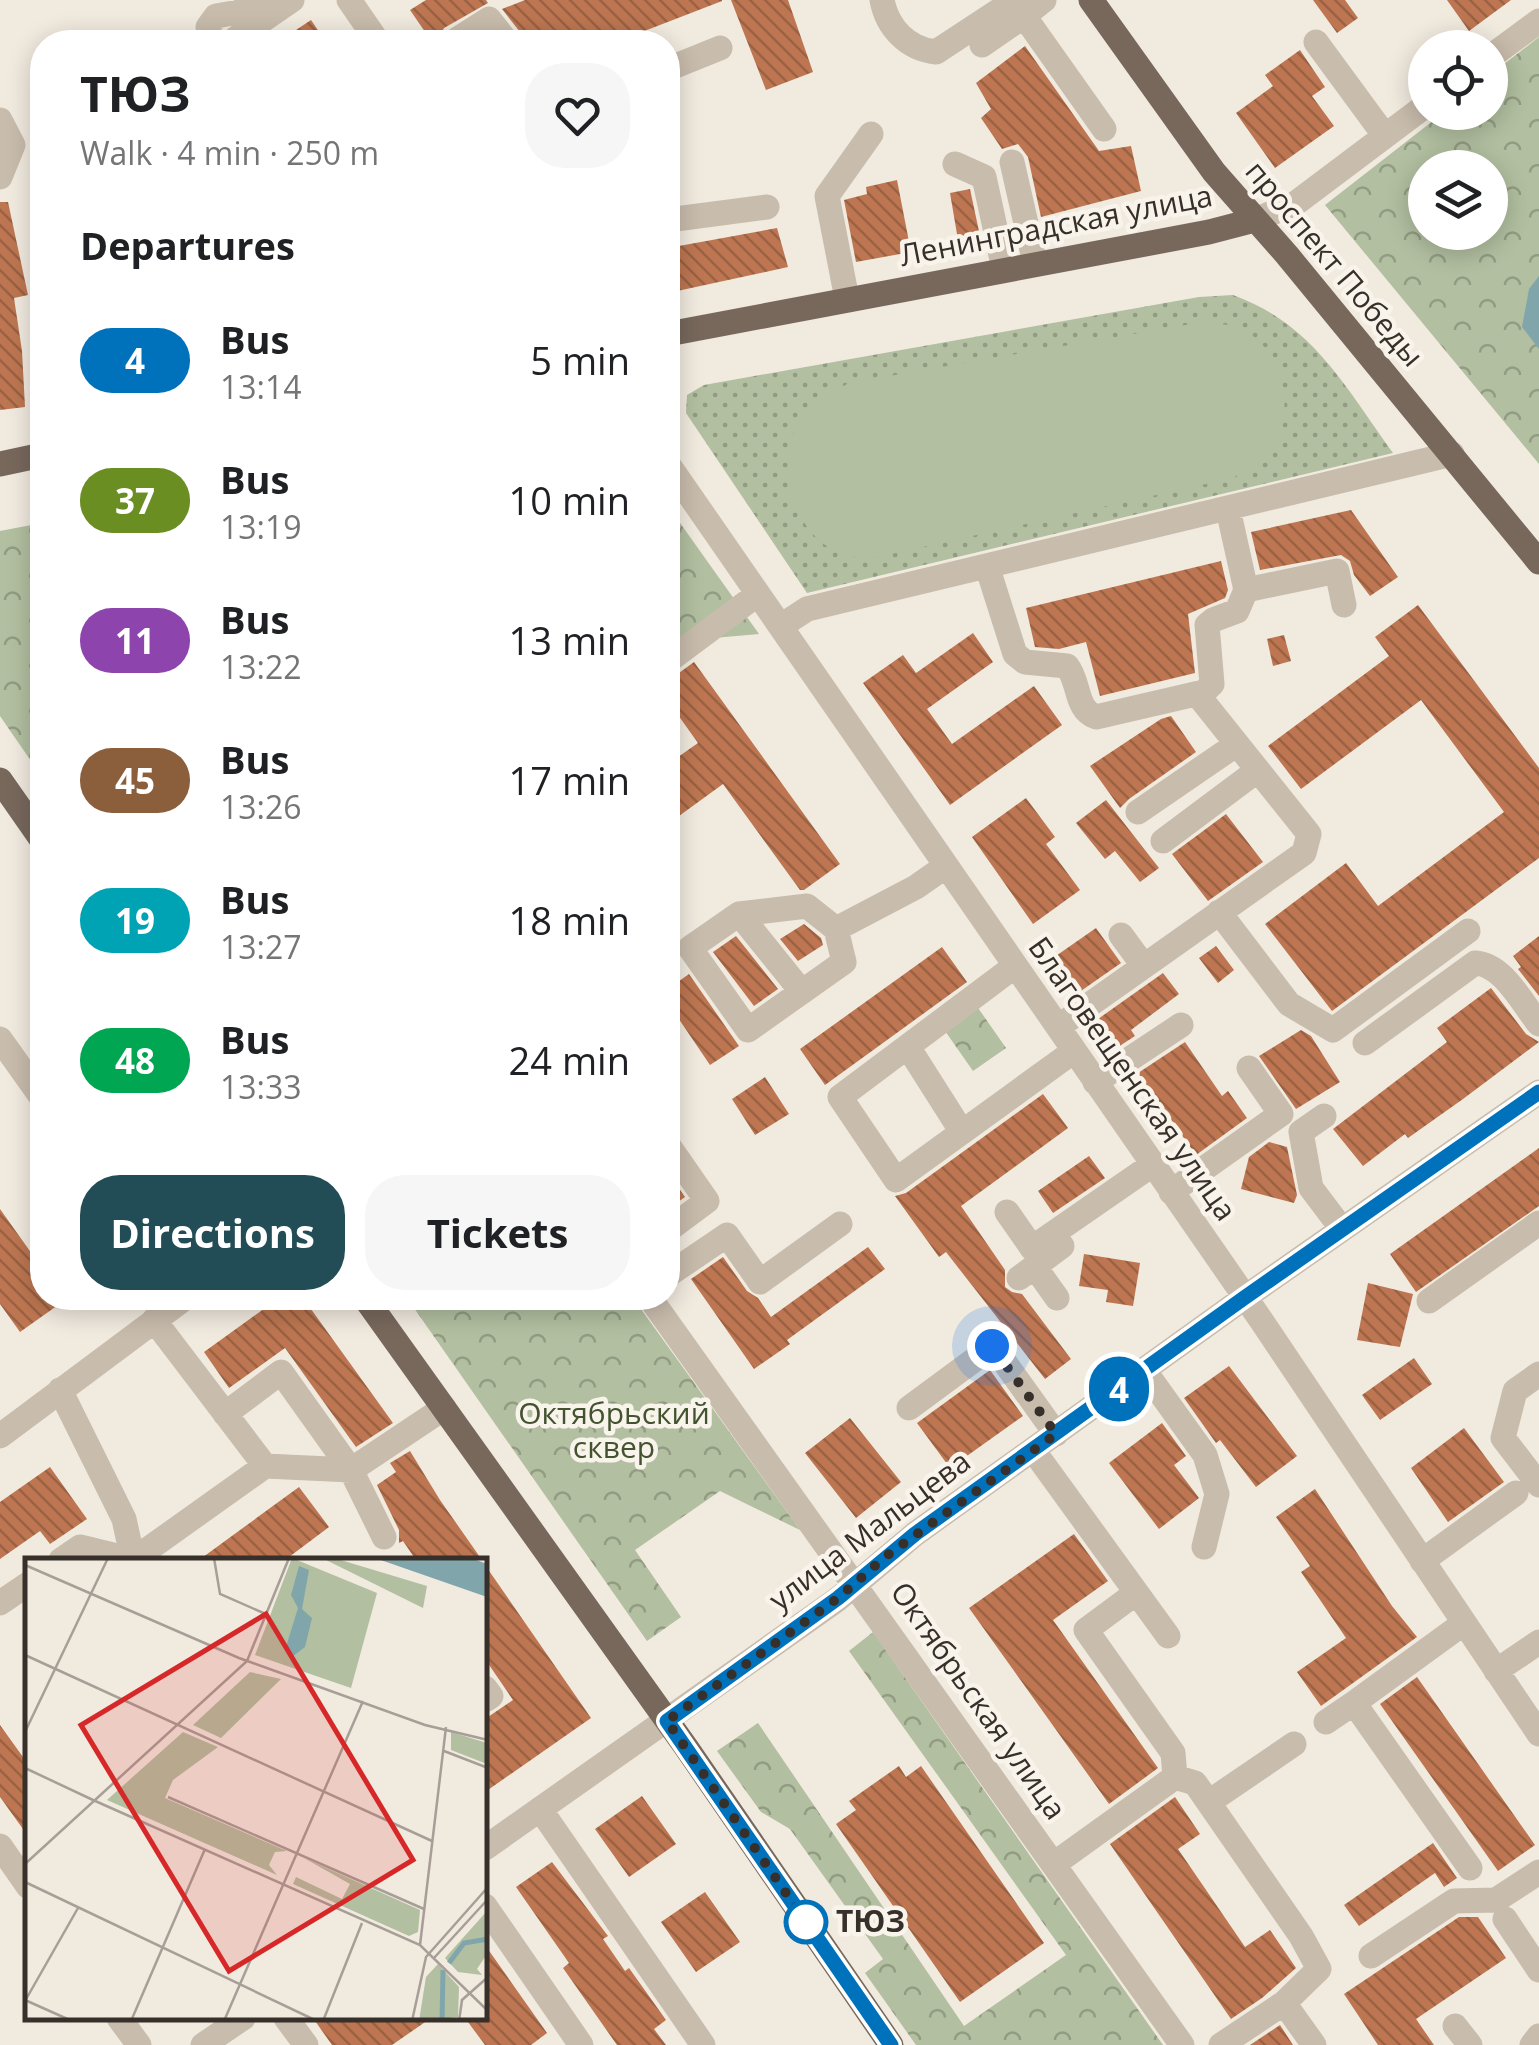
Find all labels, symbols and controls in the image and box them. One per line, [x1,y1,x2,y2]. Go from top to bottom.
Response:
map controls [1408,30,1508,250]
button: locate [1408,30,1508,130]
text: ТЮЗ [80,61,190,126]
button: heart [525,63,630,168]
text: Walk · 4 min · 250 m [80,131,379,174]
button: layers [1408,150,1508,250]
street label: проспект Победы [1237,151,1433,375]
street label: Ленинградская улица [896,174,1216,275]
text: Departures [80,219,295,271]
text: Bus [220,313,289,365]
text: 5 min [530,334,630,386]
text: 4 [125,337,145,384]
text: 13:14 [220,365,302,408]
text: Bus [220,453,289,505]
text: 10 min [509,474,630,526]
text: 37 [115,477,155,524]
text: 13:19 [220,505,302,548]
text: Bus [220,593,289,645]
text: 13 min [509,614,630,666]
text: 11 [115,617,155,664]
text: 13:22 [220,645,302,688]
text: Bus [220,733,289,785]
text: 17 min [509,754,630,806]
text: 45 [115,757,155,804]
text: 13:26 [220,785,302,828]
text: Bus [220,873,289,925]
text: 18 min [509,894,630,946]
text: 19 [115,897,155,944]
text: 13:27 [220,925,302,968]
street label: Благовещенская улица [1020,928,1247,1228]
text: Bus [220,1013,289,1065]
text: 24 min [509,1034,630,1086]
text: 48 [115,1037,155,1084]
text: 13:33 [220,1065,302,1108]
button: Directions [80,1175,345,1290]
button: Tickets [365,1175,630,1290]
your location [967,1321,1017,1371]
line badge: 4 [1086,1356,1152,1422]
text: 4 [1109,1366,1129,1413]
park label: Октябрьский сквер [518,1392,710,1467]
street label: улица Мальцева [760,1440,978,1619]
inset map [25,1558,488,2020]
street label: Октябрьская улица [882,1573,1077,1827]
place label: ТЮЗ [836,1900,905,1941]
marker: ТЮЗ [785,1901,827,1943]

